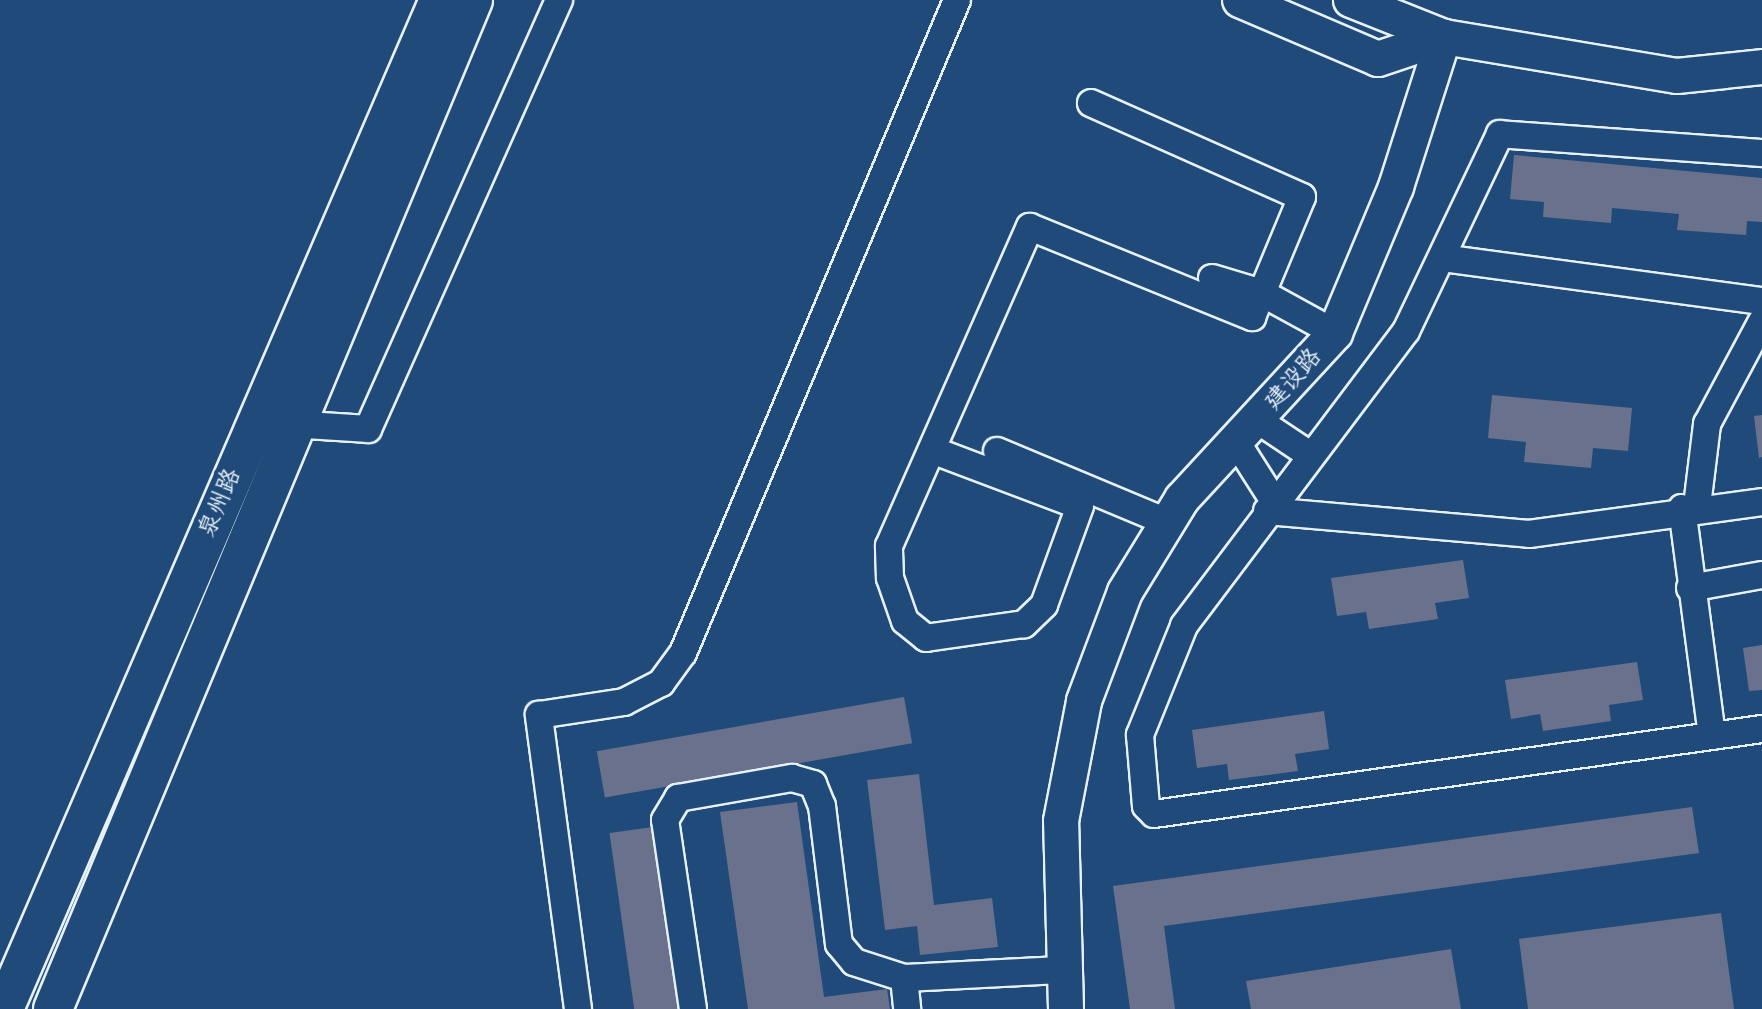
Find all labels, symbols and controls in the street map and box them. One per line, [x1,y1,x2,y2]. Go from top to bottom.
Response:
street label: 建设路 [1261,344,1329,418]
street label: 泉州路 [195,465,249,543]

